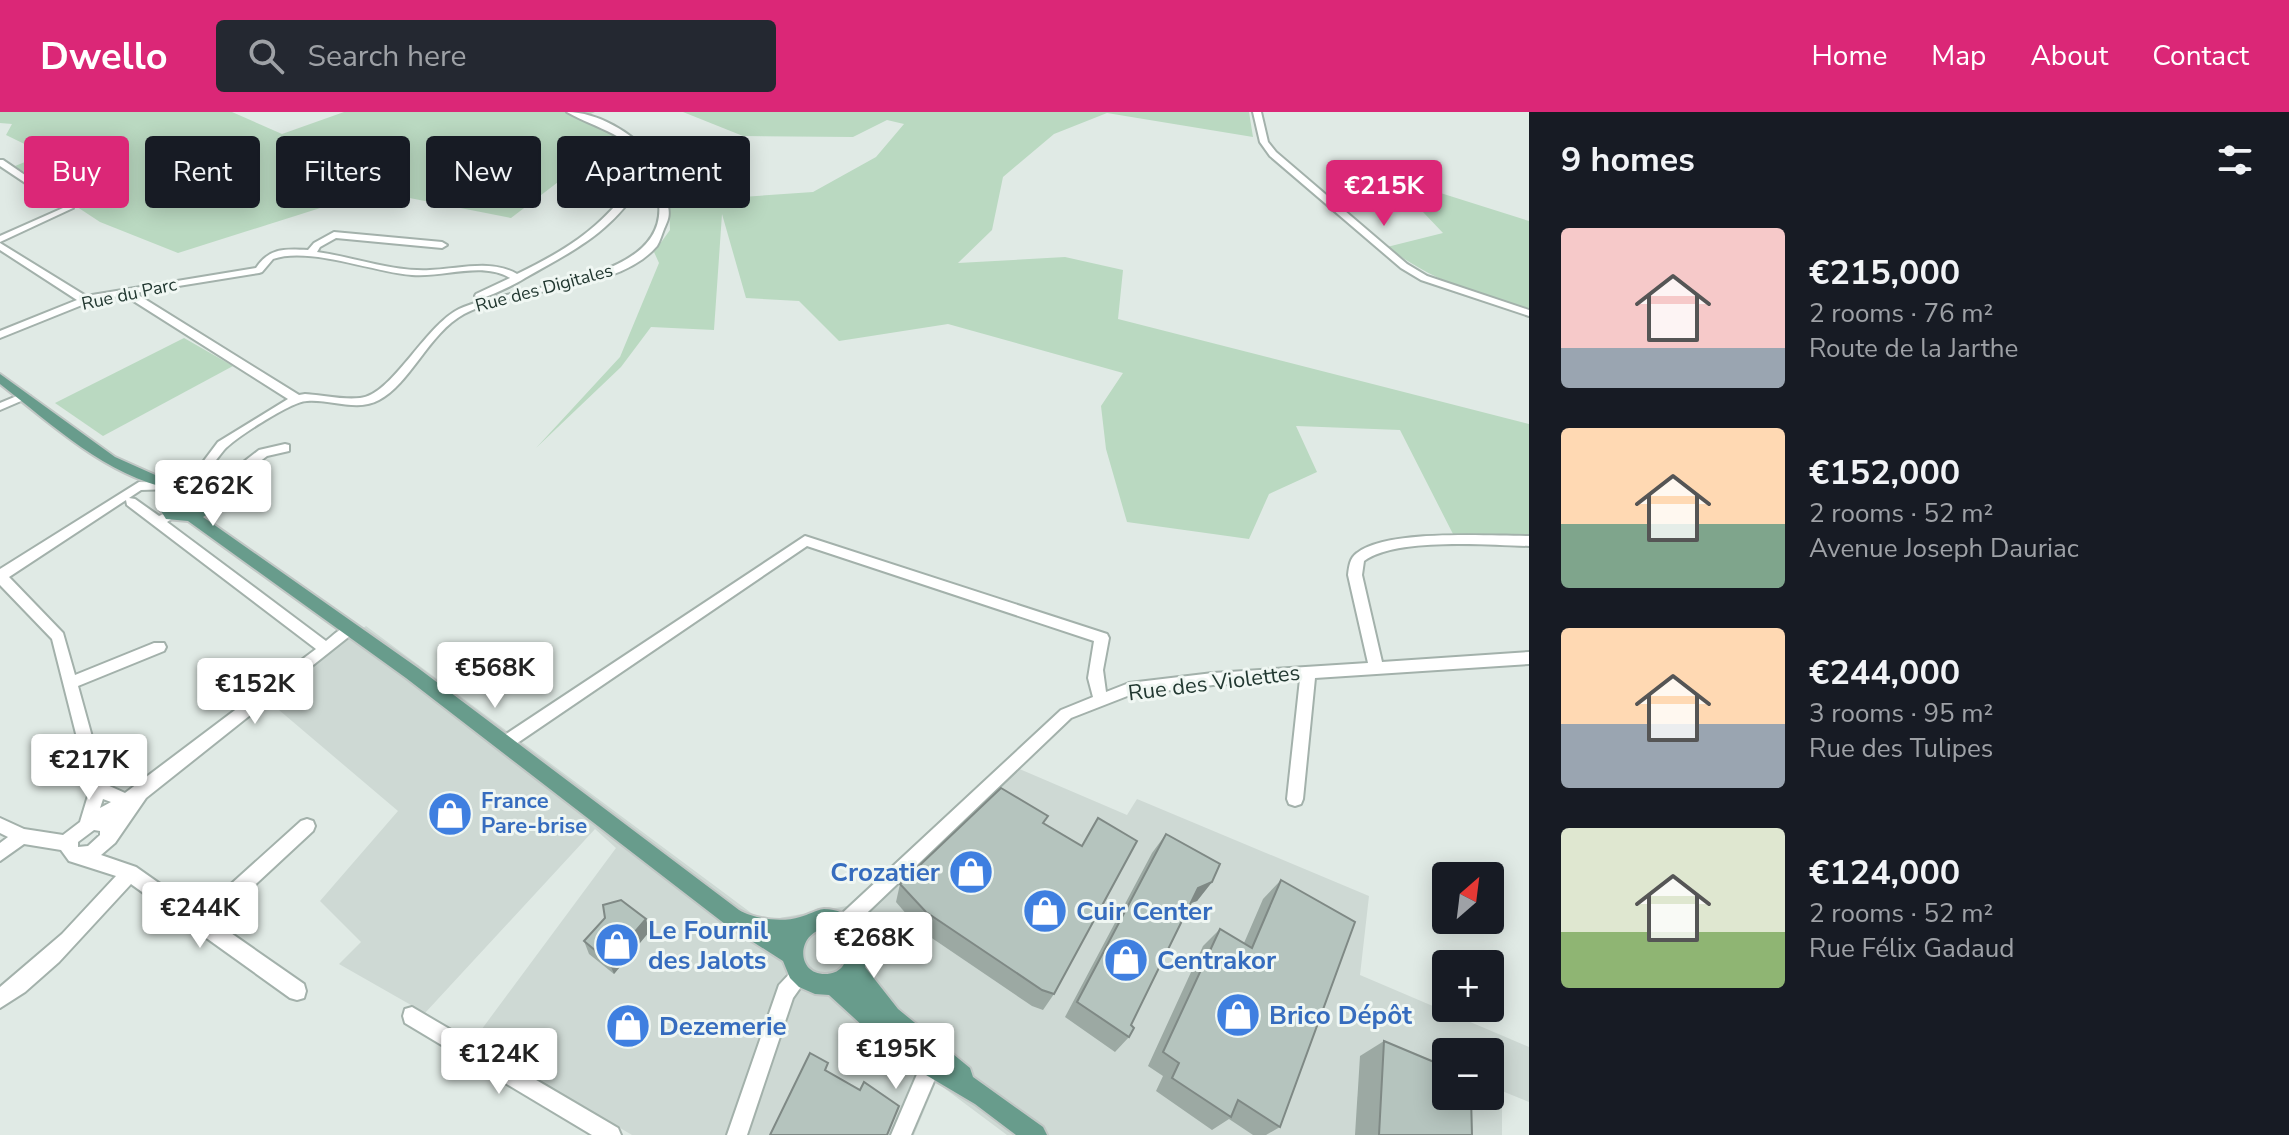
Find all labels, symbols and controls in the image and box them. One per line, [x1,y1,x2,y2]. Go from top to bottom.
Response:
search box [216,20,776,92]
text: Dwello [40,31,168,82]
icon: search [244,34,288,78]
text: Search here [308,36,467,77]
text: Home [1812,37,1887,75]
text: Map [1931,37,1986,75]
text: About [2030,37,2108,75]
text: Contact [2152,37,2249,75]
chip: Buy [24,136,129,208]
chip: Rent [145,136,260,208]
chip: Filters [276,136,410,208]
chip: New [426,136,541,208]
chip: Apartment [557,136,750,208]
text: 9 homes [1561,137,1695,183]
icon: filters [2213,138,2257,182]
pin: €215K [1328,160,1440,228]
text: €215K [1344,168,1424,203]
text: €215,000 [1809,250,1960,296]
street label: Rue des Digitales [473,258,615,318]
icon: home [1625,260,1721,356]
street label: Rue du Parc [79,272,179,316]
text: 2 rooms · 76 m² [1809,296,1993,331]
text: Route de la Jarthe [1809,331,2018,366]
text: €152,000 [1809,450,1960,496]
pin: €262K [157,460,269,528]
icon: home [1625,460,1721,556]
text: €262K [173,468,253,503]
text: 2 rooms · 52 m² [1809,496,1993,531]
text: Avenue Joseph Dauriac [1809,531,2079,566]
pin: €568K [439,642,551,710]
text: €568K [455,650,535,685]
text: €244,000 [1809,650,1960,696]
pin: €152K [199,658,311,726]
street label: Rue des Violettes [1126,658,1302,708]
icon: home [1625,660,1721,756]
text: €152K [215,666,295,701]
text: 3 rooms · 95 m² [1809,696,1993,731]
text: Rue des Tulipes [1809,731,1993,766]
pin: €217K [33,734,145,802]
text: €217K [49,742,129,777]
place label: France Pare-brise [481,786,587,841]
shop icon: France Pare-brise [426,790,474,838]
shop icon: Crozatier [947,848,995,896]
text: €124,000 [1809,850,1960,896]
place label: Crozatier [830,855,941,890]
icon: home [1625,860,1721,956]
north arrow [1432,862,1504,934]
map controls [1432,862,1504,1110]
pin: €244K [144,882,256,950]
shop icon: Cuir Center [1021,887,1069,935]
text: €244K [160,890,240,925]
place label: Cuir Center [1076,894,1213,929]
text: 2 rooms · 52 m² [1809,896,1993,931]
pin: €268K [818,912,930,980]
place label: Le Fournil des Jalots [648,913,769,978]
text: €268K [834,920,914,955]
shop icon: Le Fournil des Jalots [593,921,641,969]
text: Rue Félix Gadaud [1809,931,2014,966]
shop icon: Centrakor [1102,936,1150,984]
place label: Centrakor [1157,943,1277,978]
button: + [1432,950,1504,1022]
shop icon: Brico Dépôt [1214,991,1262,1039]
place label: Brico Dépôt [1269,998,1413,1033]
shop icon: Dezemerie [604,1002,652,1050]
place label: Dezemerie [659,1009,787,1044]
pin: €195K [840,1023,952,1091]
pin: €124K [443,1028,555,1096]
text: €195K [856,1031,936,1066]
text: €124K [459,1036,539,1071]
button: − [1432,1038,1504,1110]

